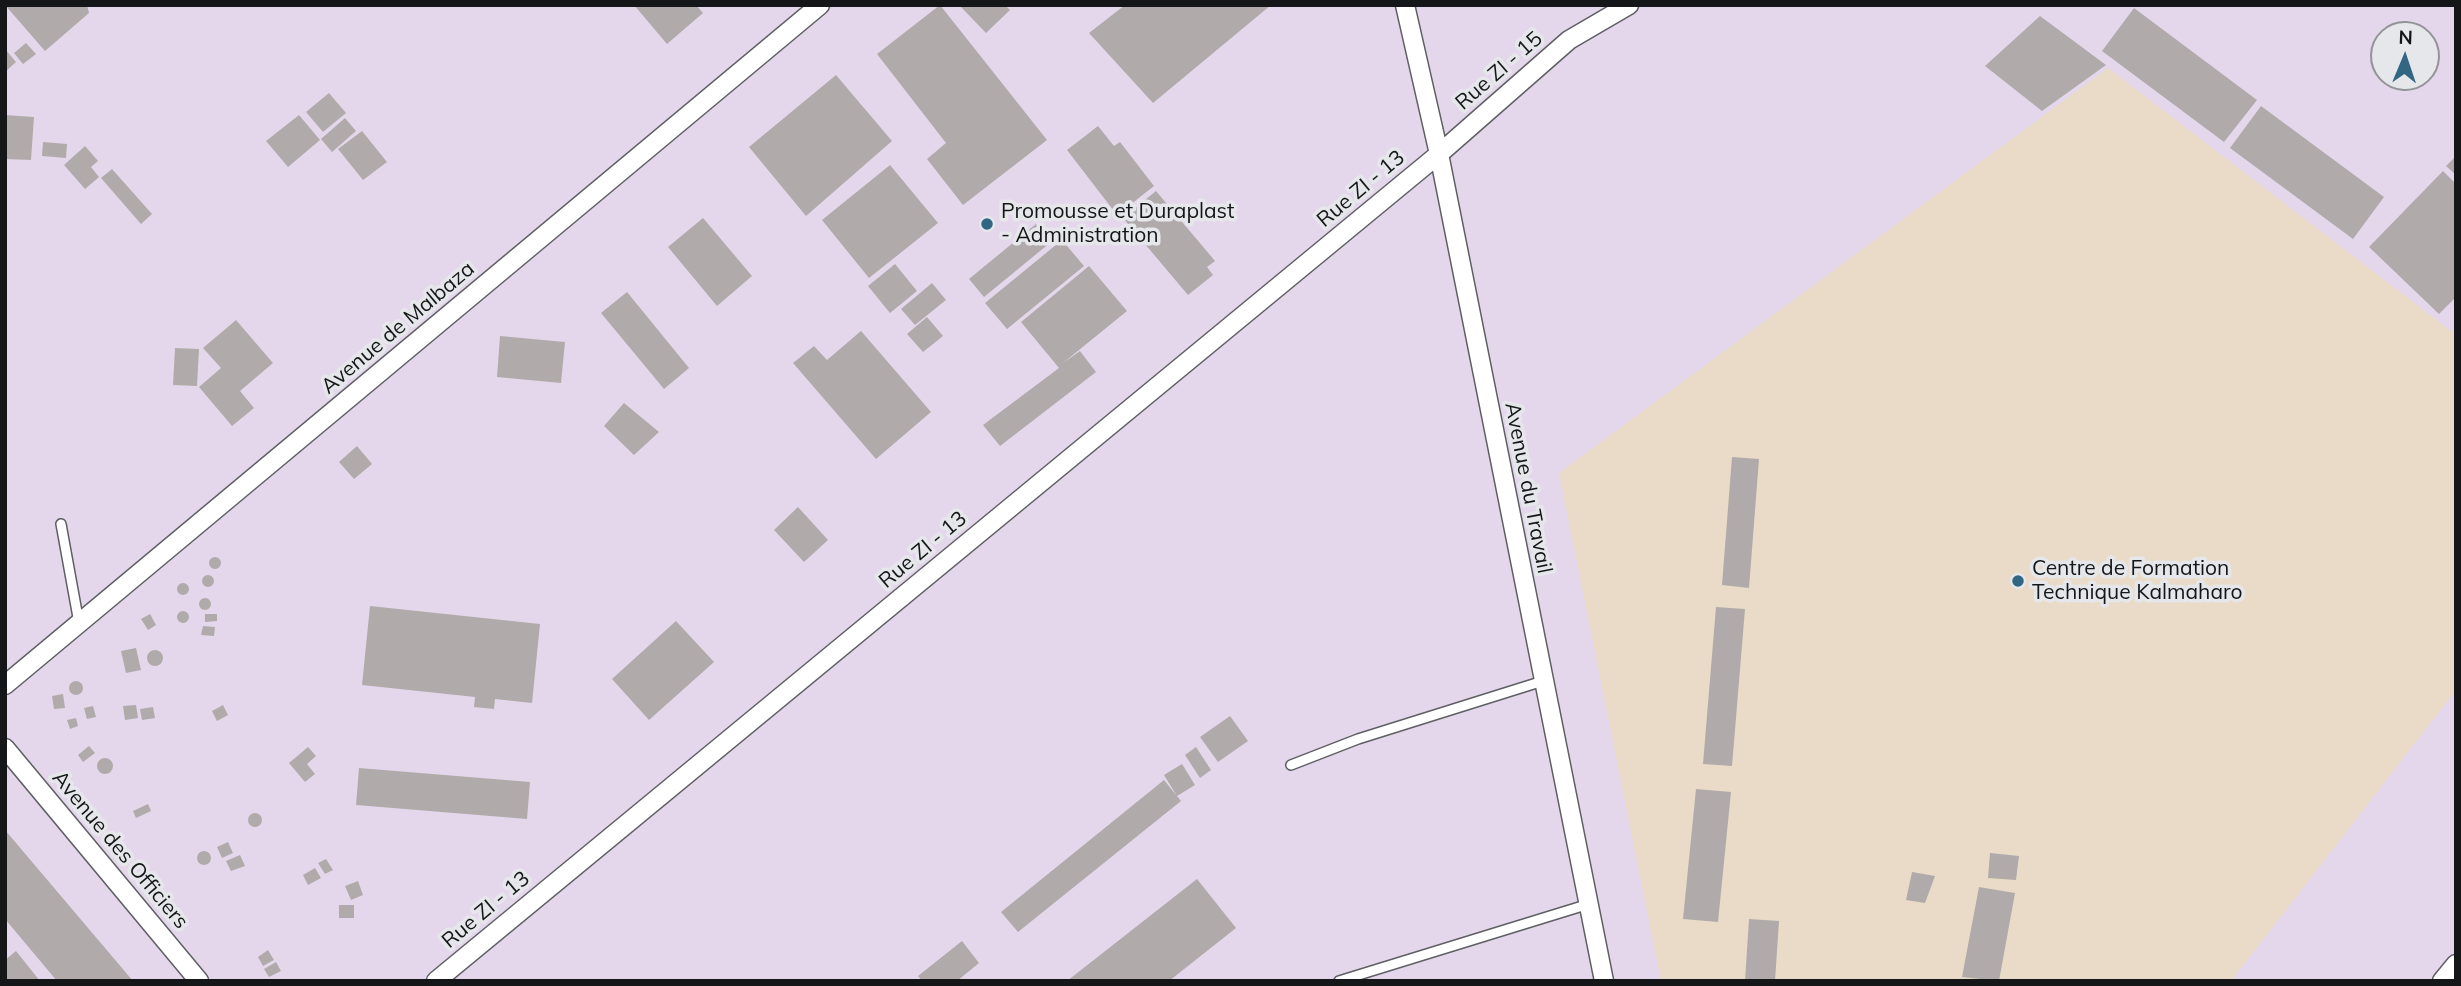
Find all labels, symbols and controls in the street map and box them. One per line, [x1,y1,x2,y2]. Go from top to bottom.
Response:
north arrow [2370,21,2440,91]
text: N [2398,25,2413,49]
street label: Rue ZI - 15 [1450,27,1548,115]
street label: Rue ZI - 13 [1312,145,1410,233]
place label: Promousse et Duraplast - Administration [1001,199,1234,249]
marker: Promousse et Duraplast - Administration [979,216,995,232]
street label: Avenue de Malbaza [316,257,480,399]
street label: Avenue du Travail [1499,400,1557,576]
street label: Rue ZI - 13 [874,506,972,594]
place label: Centre de Formation Technique Kalmaharo [2032,556,2242,606]
marker: Centre de Formation Technique Kalmaharo [2010,573,2026,589]
street label: Avenue des Officiers [47,766,193,934]
street label: Rue ZI - 13 [437,866,535,954]

